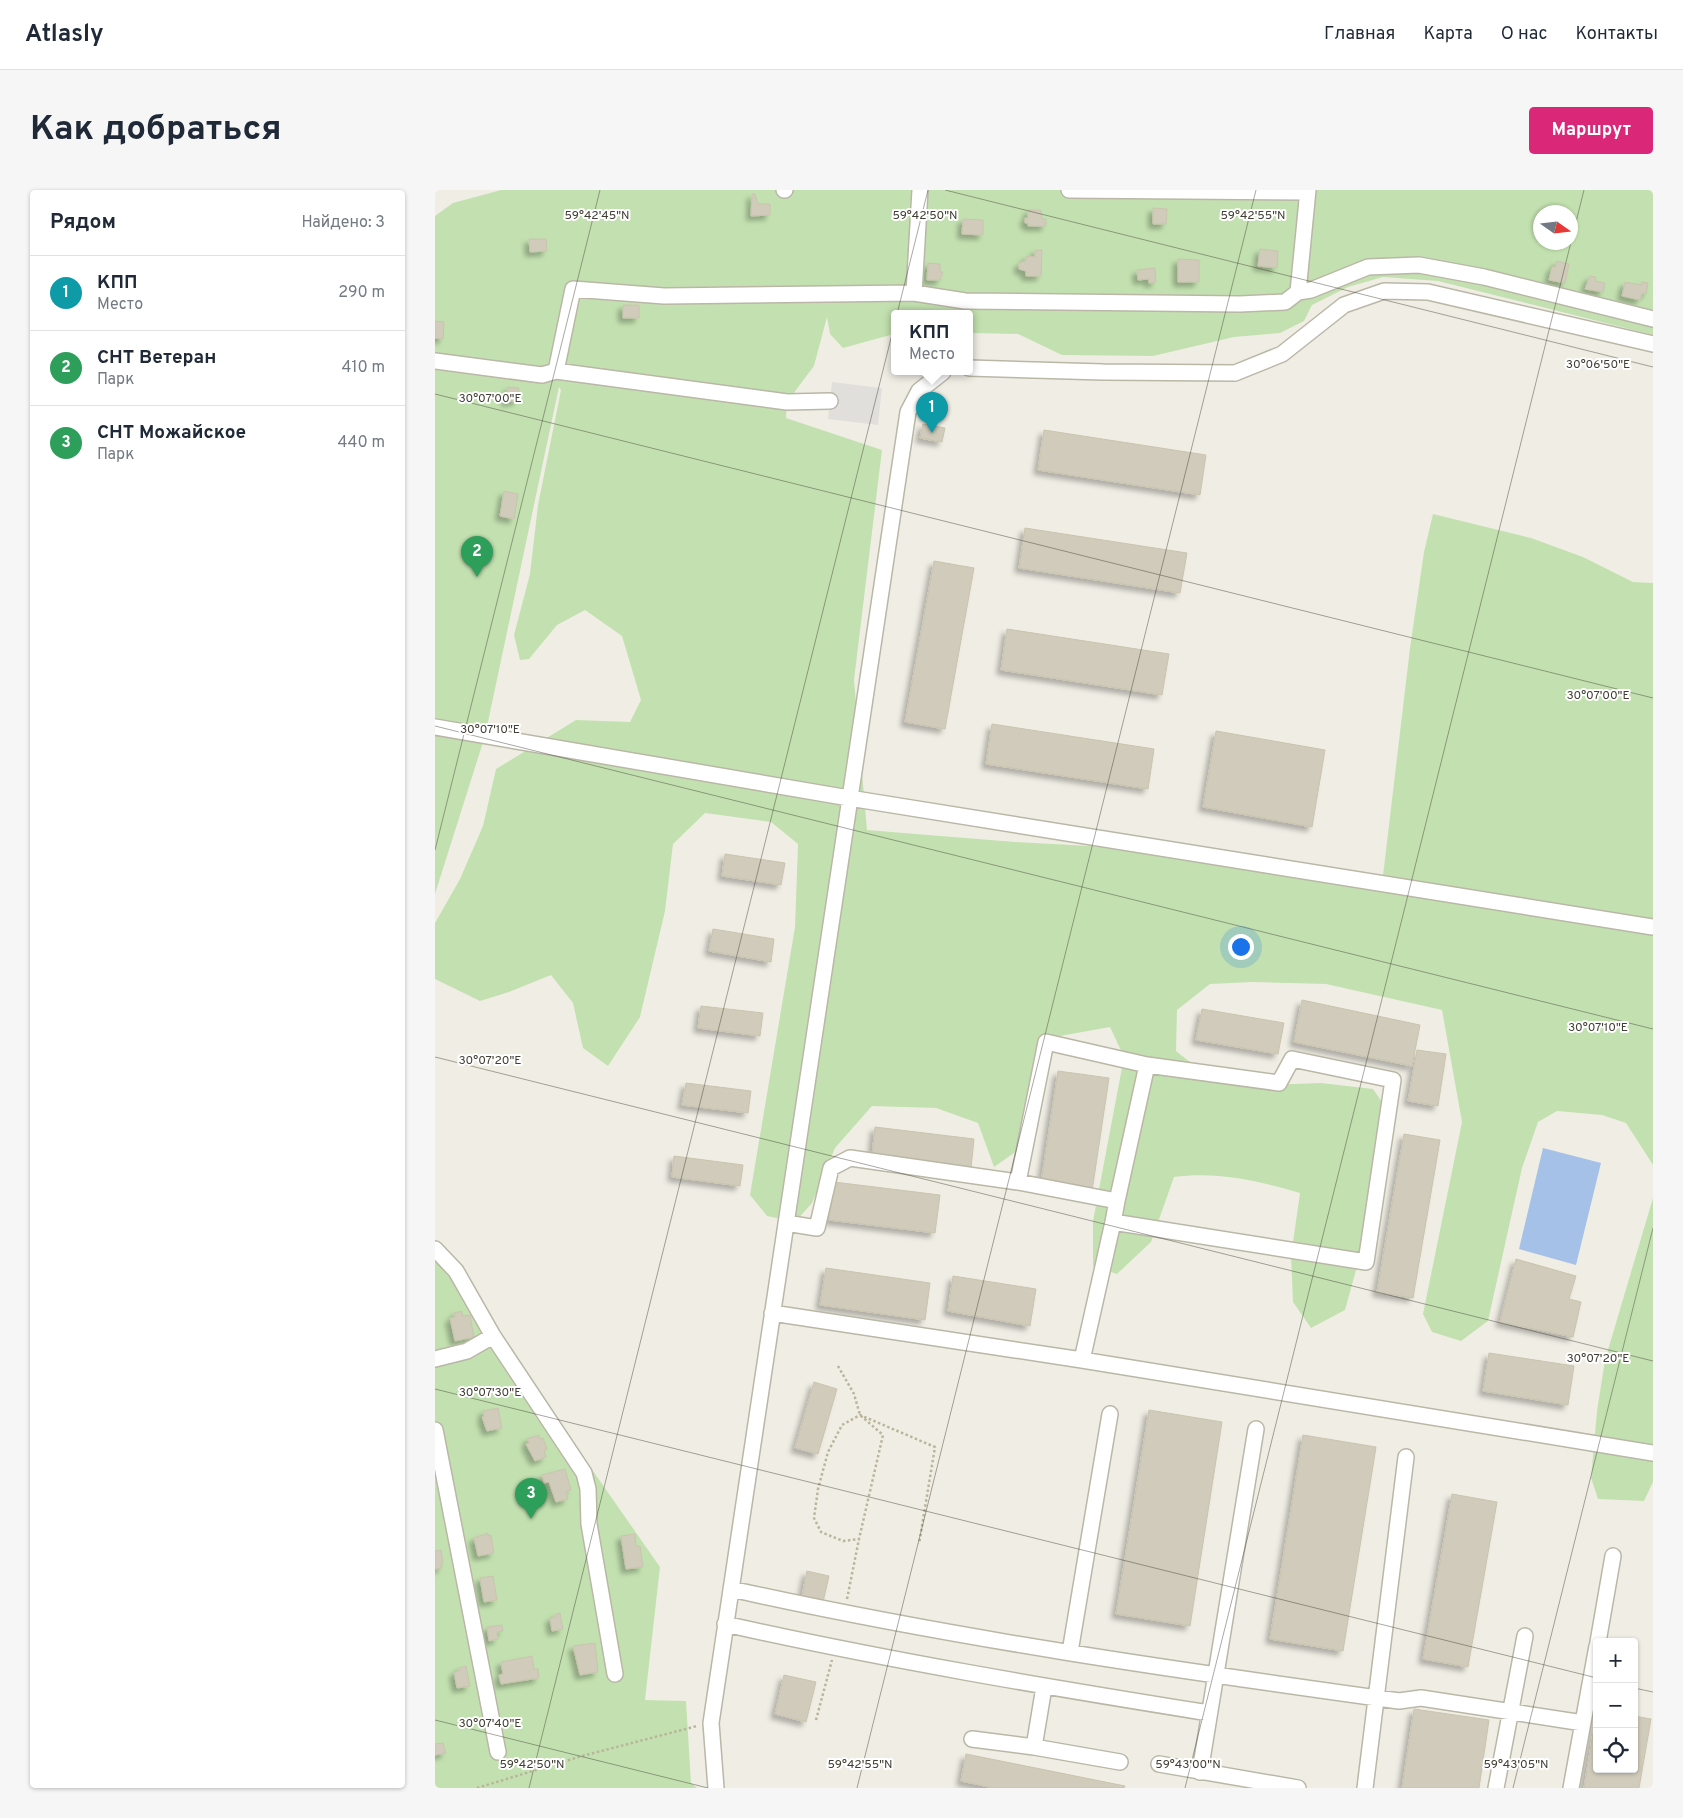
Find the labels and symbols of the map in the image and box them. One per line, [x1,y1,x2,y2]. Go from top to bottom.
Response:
north arrow [1533,205,1578,250]
text: 59°42'45"N [564,208,630,224]
text: 59°42'50"N [892,208,958,224]
text: 59°42'55"N [1220,208,1286,224]
text: 30°06'50"E [1566,357,1630,373]
text: 30°07'00"E [458,391,522,407]
pin: 1 [916,392,948,433]
pin: 2 [461,536,493,577]
text: 30°07'00"E [1566,688,1630,704]
text: 30°07'10"E [460,722,520,738]
your location [1228,934,1254,960]
text: 30°07'10"E [1568,1020,1628,1036]
text: 30°07'20"E [459,1053,521,1069]
text: 30°07'20"E [1567,1351,1629,1367]
text: 30°07'30"E [459,1385,521,1401]
pin: 3 [515,1478,547,1519]
text: 30°07'40"E [458,1716,522,1732]
text: 59°42'50"N [499,1757,565,1773]
text: 59°42'55"N [827,1757,893,1773]
text: 59°43'00"N [1155,1757,1221,1773]
text: 59°43'05"N [1483,1757,1549,1773]

